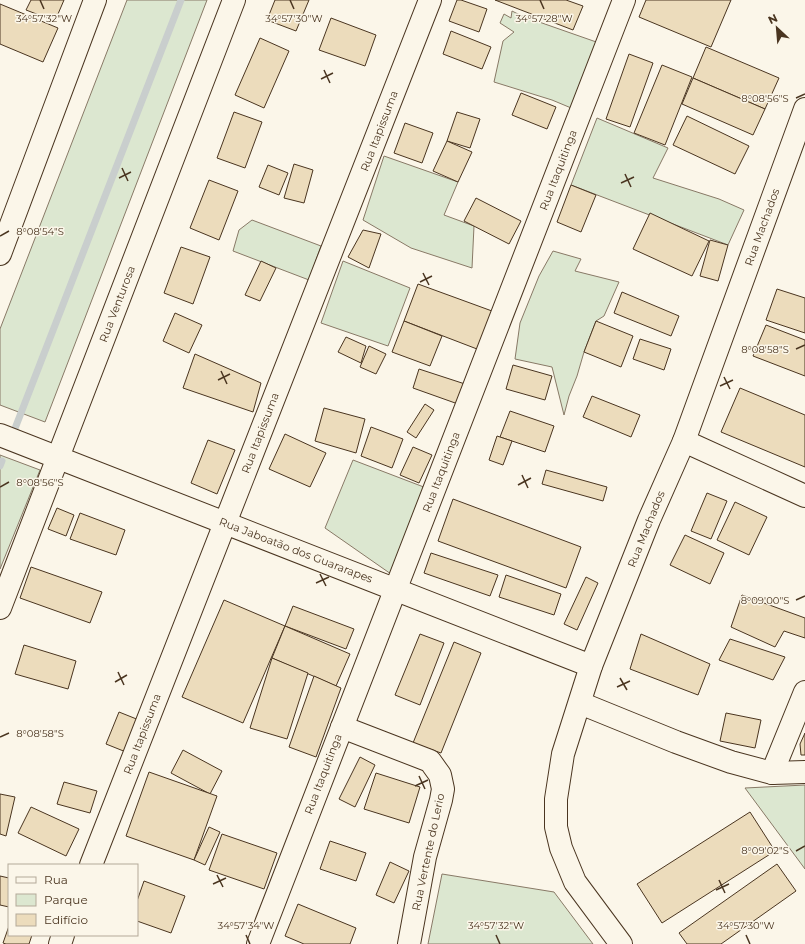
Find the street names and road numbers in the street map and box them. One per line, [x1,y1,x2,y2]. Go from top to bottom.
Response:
street label: Rua Itapissuma [357,89,401,173]
street label: Rua Itaquitinga [536,128,580,212]
street label: Rua Machados [741,186,783,268]
street label: Rua Venturosa [96,264,138,344]
street label: Rua Itapissuma [238,391,282,475]
street label: Rua Itaquitinga [419,430,463,514]
street label: Rua Machados [624,488,668,569]
street label: Rua Jaboatão dos Guararapes [217,514,375,586]
street label: Rua Itapissuma [120,692,164,776]
street label: Rua Itaquitinga [301,732,345,816]
street label: Rua Vertente do Lerio [409,792,447,912]

